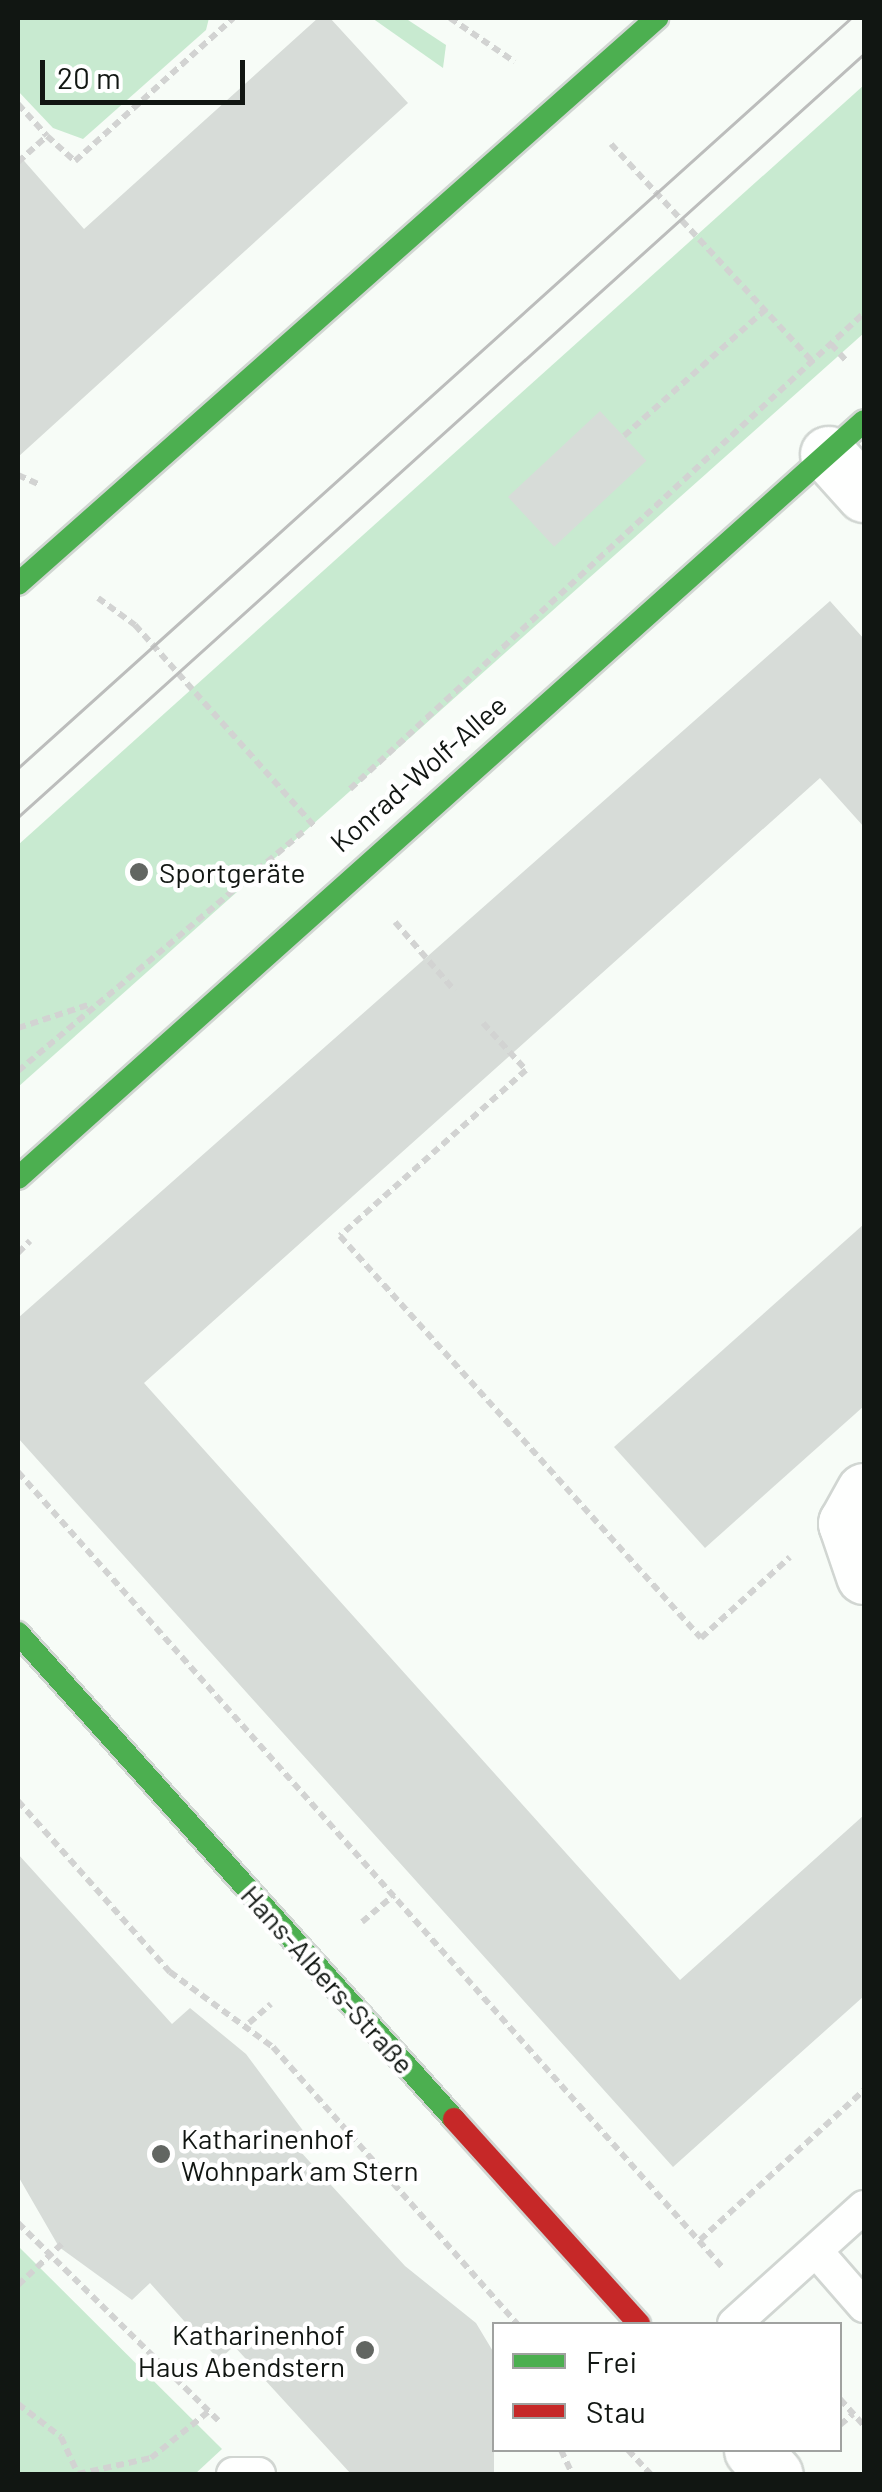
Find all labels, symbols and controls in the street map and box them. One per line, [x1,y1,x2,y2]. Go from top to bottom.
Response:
scale bar [45,40,250,102]
text: 20 m [57,59,121,95]
street label: Konrad-Wolf-Allee [323,687,513,859]
place label: Sportgeräte [159,855,305,889]
marker: Sportgeräte [128,861,150,883]
street label: Hans-Albers-Straße [235,1878,421,2080]
place label: Katharinenhof Wohnpark am Stern [181,2121,419,2187]
marker: Katharinenhof Wohnpark am Stern [150,2143,172,2165]
place label: Katharinenhof Haus Abendstern [138,2317,345,2383]
legend [492,2322,842,2452]
marker: Katharinenhof Haus Abendstern [354,2339,376,2361]
text: Frei [586,2343,637,2379]
text: Stau [586,2393,646,2429]

